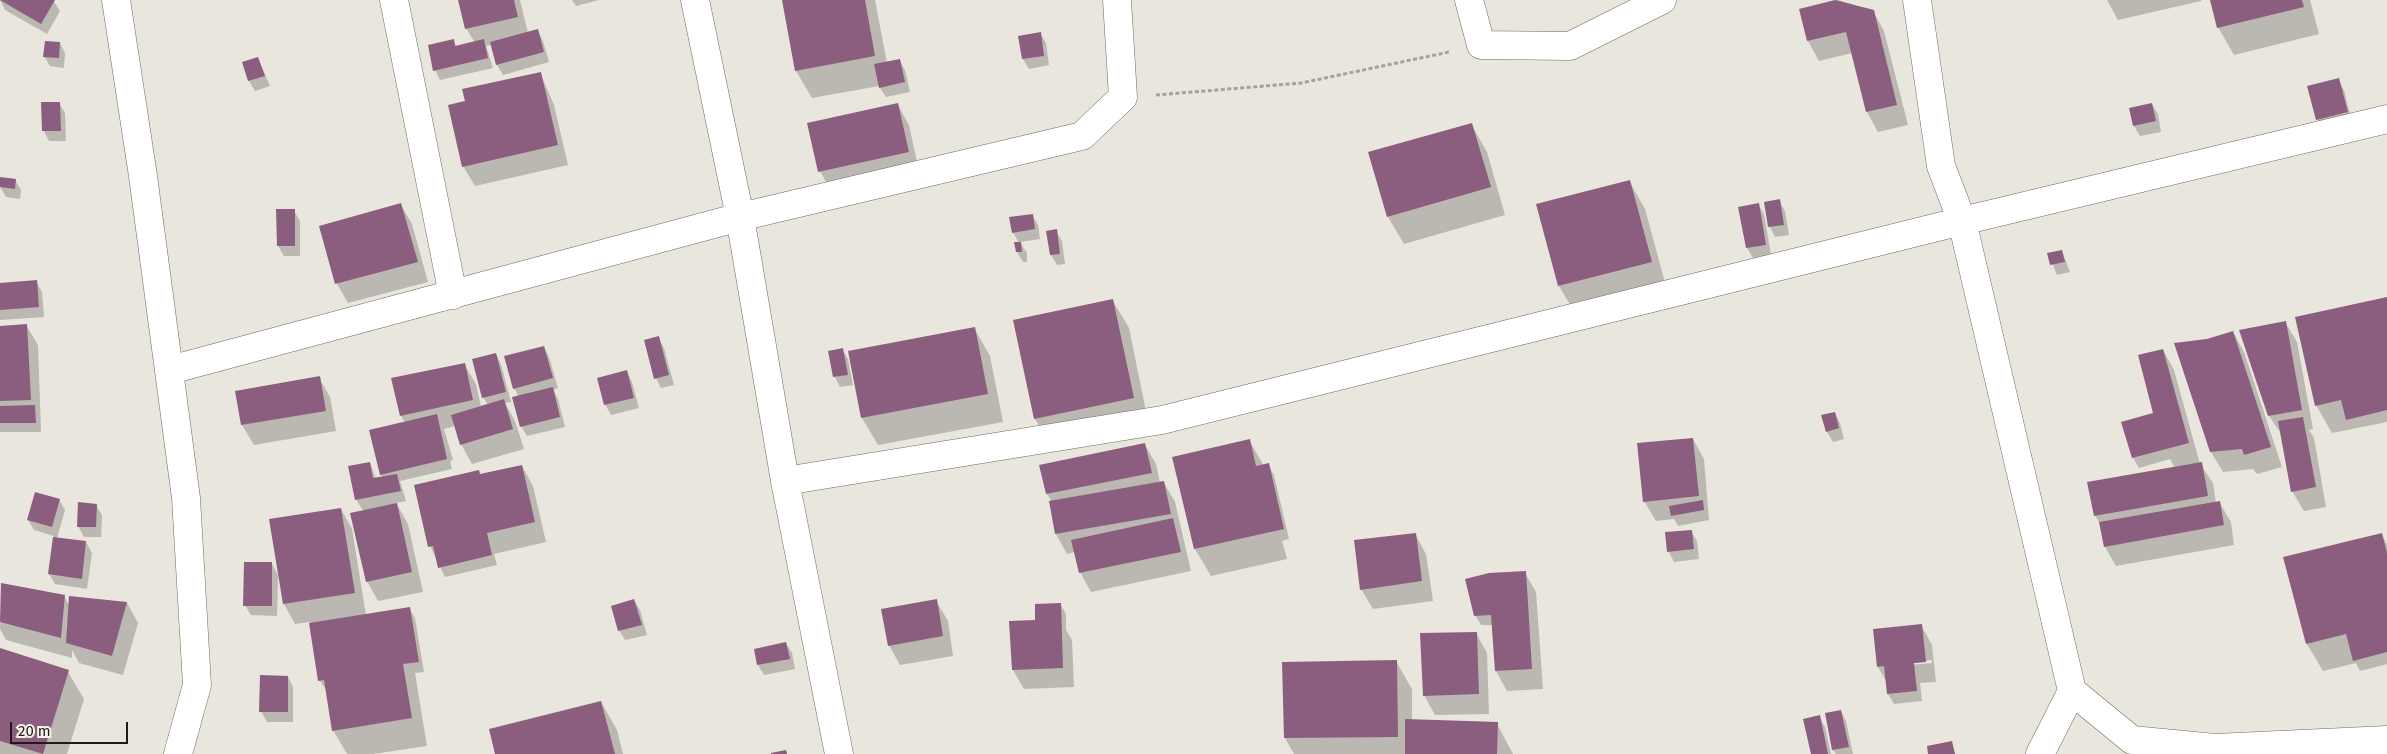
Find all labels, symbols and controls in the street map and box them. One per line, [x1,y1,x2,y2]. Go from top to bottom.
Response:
scale bar [12,712,130,744]
text: 20 m [18,722,51,740]

